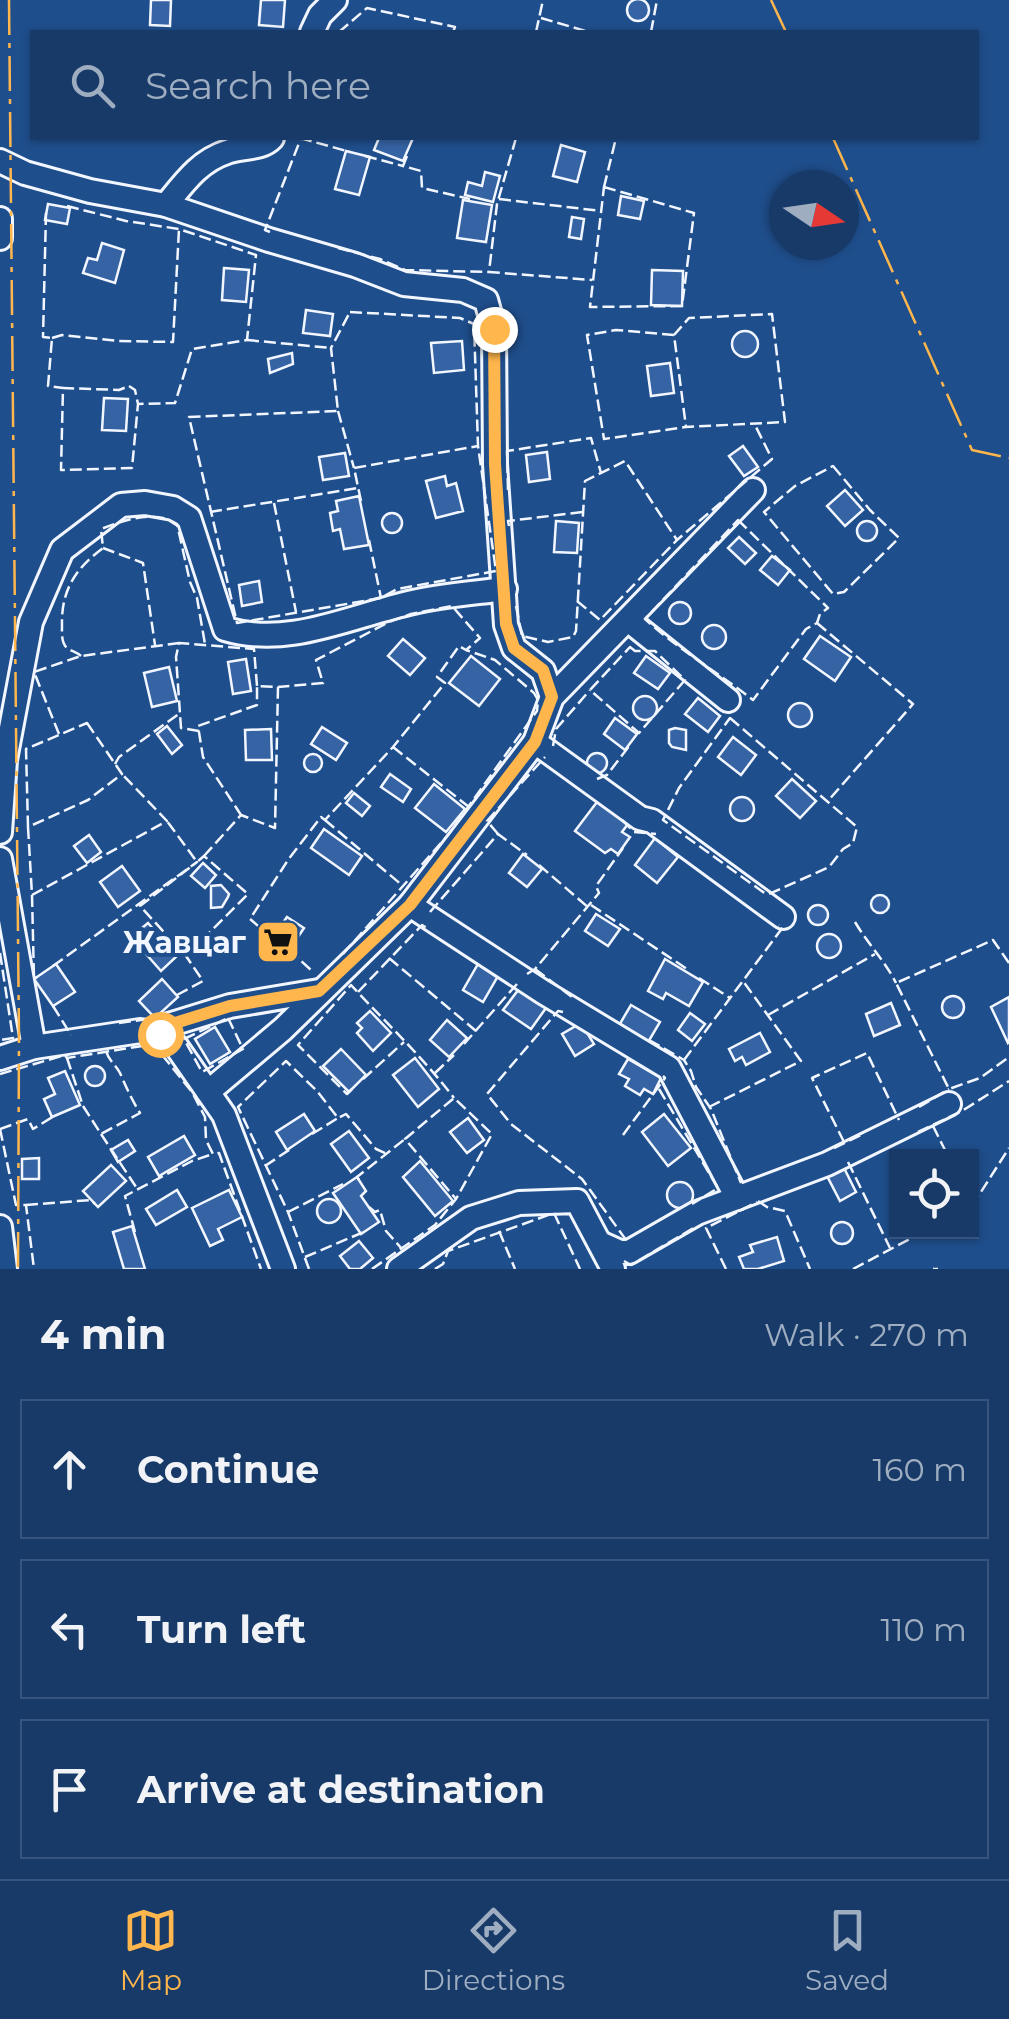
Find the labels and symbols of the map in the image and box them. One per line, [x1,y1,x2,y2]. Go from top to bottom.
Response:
north arrow [769,170,859,260]
route end [472,307,518,353]
supermarket icon: Жавцаг [255,919,301,965]
place label: Жавцаг [123,924,247,961]
route start [138,1012,184,1058]

